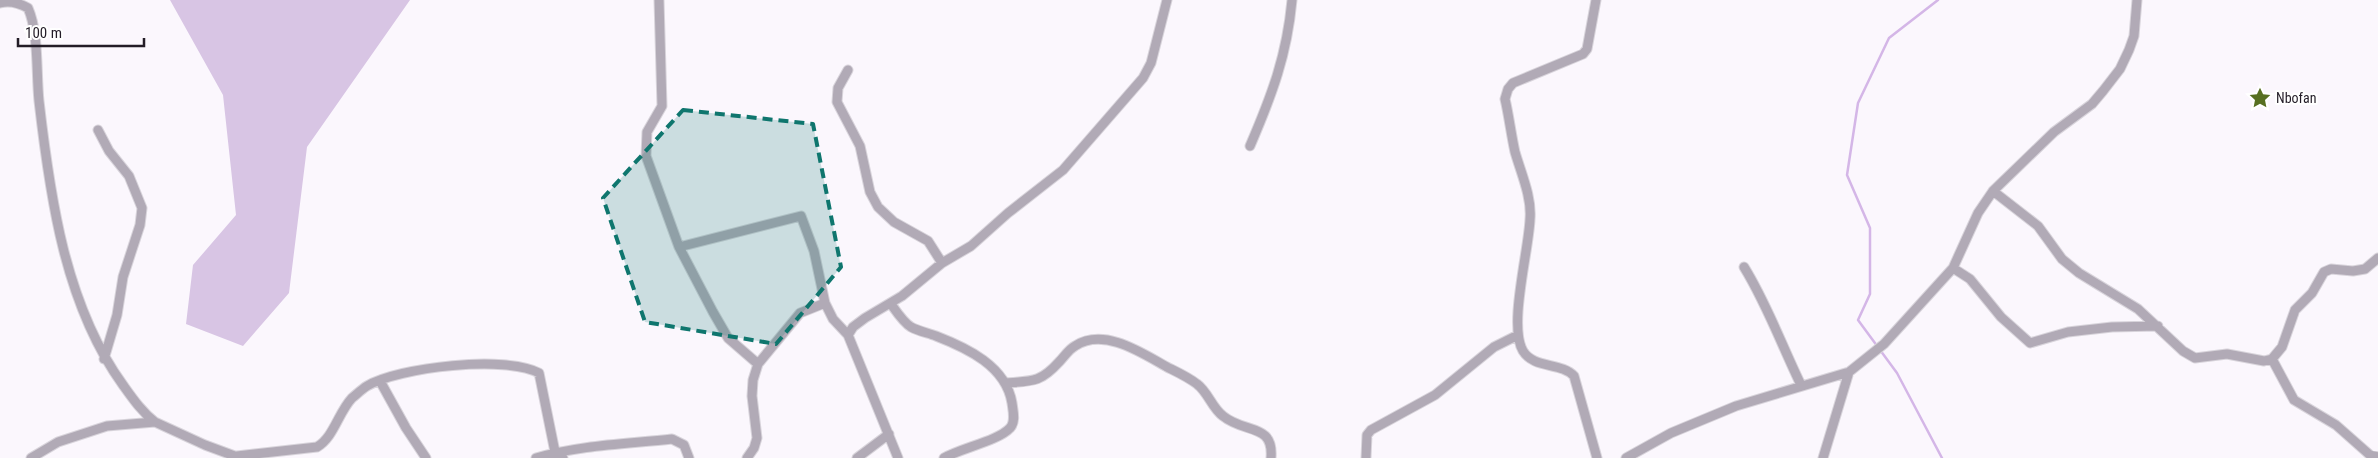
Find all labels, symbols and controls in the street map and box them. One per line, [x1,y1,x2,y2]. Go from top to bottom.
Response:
scale bar [18,15,144,47]
text: 100 m [25,24,62,42]
place icon: Nbofan [2247,85,2273,111]
place label: Nbofan [2276,90,2317,106]

